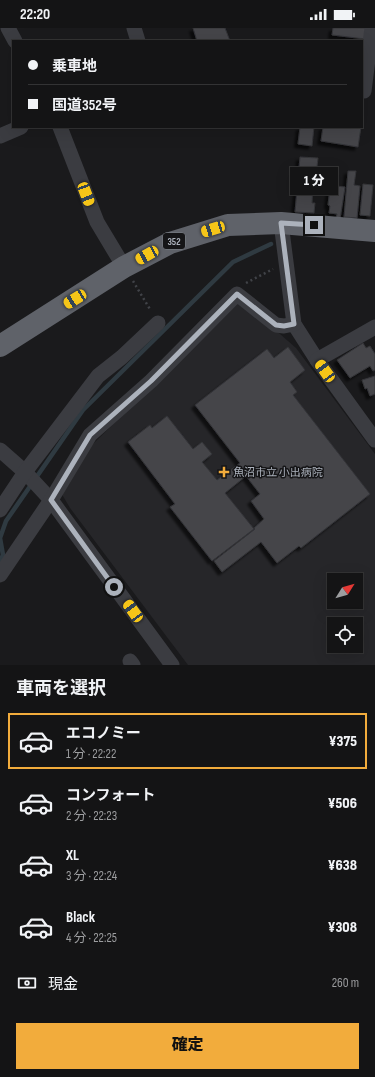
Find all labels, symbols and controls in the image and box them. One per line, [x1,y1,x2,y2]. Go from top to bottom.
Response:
text: 22:20 [20,5,50,24]
text: 乗車地 [52,57,97,76]
text: 国道352号 [52,96,117,115]
callout: 1 分 [290,167,338,195]
text: 1 分 [304,173,324,189]
car [76,181,96,207]
route end [305,216,323,234]
car [200,220,226,238]
road number: 352 [163,233,185,249]
car [134,244,160,266]
car [62,288,88,310]
car [313,358,337,384]
marker: 魚沼市立 小出病院 [218,466,230,478]
place label: 魚沼市立 小出病院 [233,466,323,479]
north arrow [327,573,363,609]
map controls [327,573,363,653]
route start [105,578,123,596]
car [121,598,145,624]
button: locate [327,617,363,653]
text: 車両を選択 [16,678,106,699]
icon: car [18,723,54,759]
text: エコノミー [66,724,141,743]
text: ¥375 [329,732,357,751]
text: 1 分 · 22:22 [66,746,116,762]
icon: car [18,785,54,821]
text: コンフォート [66,786,156,805]
text: ¥506 [328,794,357,813]
text: 2 分 · 22:23 [66,808,117,824]
text: XL [66,846,79,865]
icon: car [18,847,54,883]
text: ¥638 [328,856,357,875]
text: 3 分 · 22:24 [66,868,117,884]
text: Black [66,908,95,927]
icon: car [18,909,54,945]
text: ¥308 [328,918,357,937]
text: 4 分 · 22:25 [66,930,117,946]
icon: cash [16,972,38,994]
text: 現金 [48,975,78,994]
text: 260 m [332,975,359,991]
button: 確定 [16,1023,359,1069]

